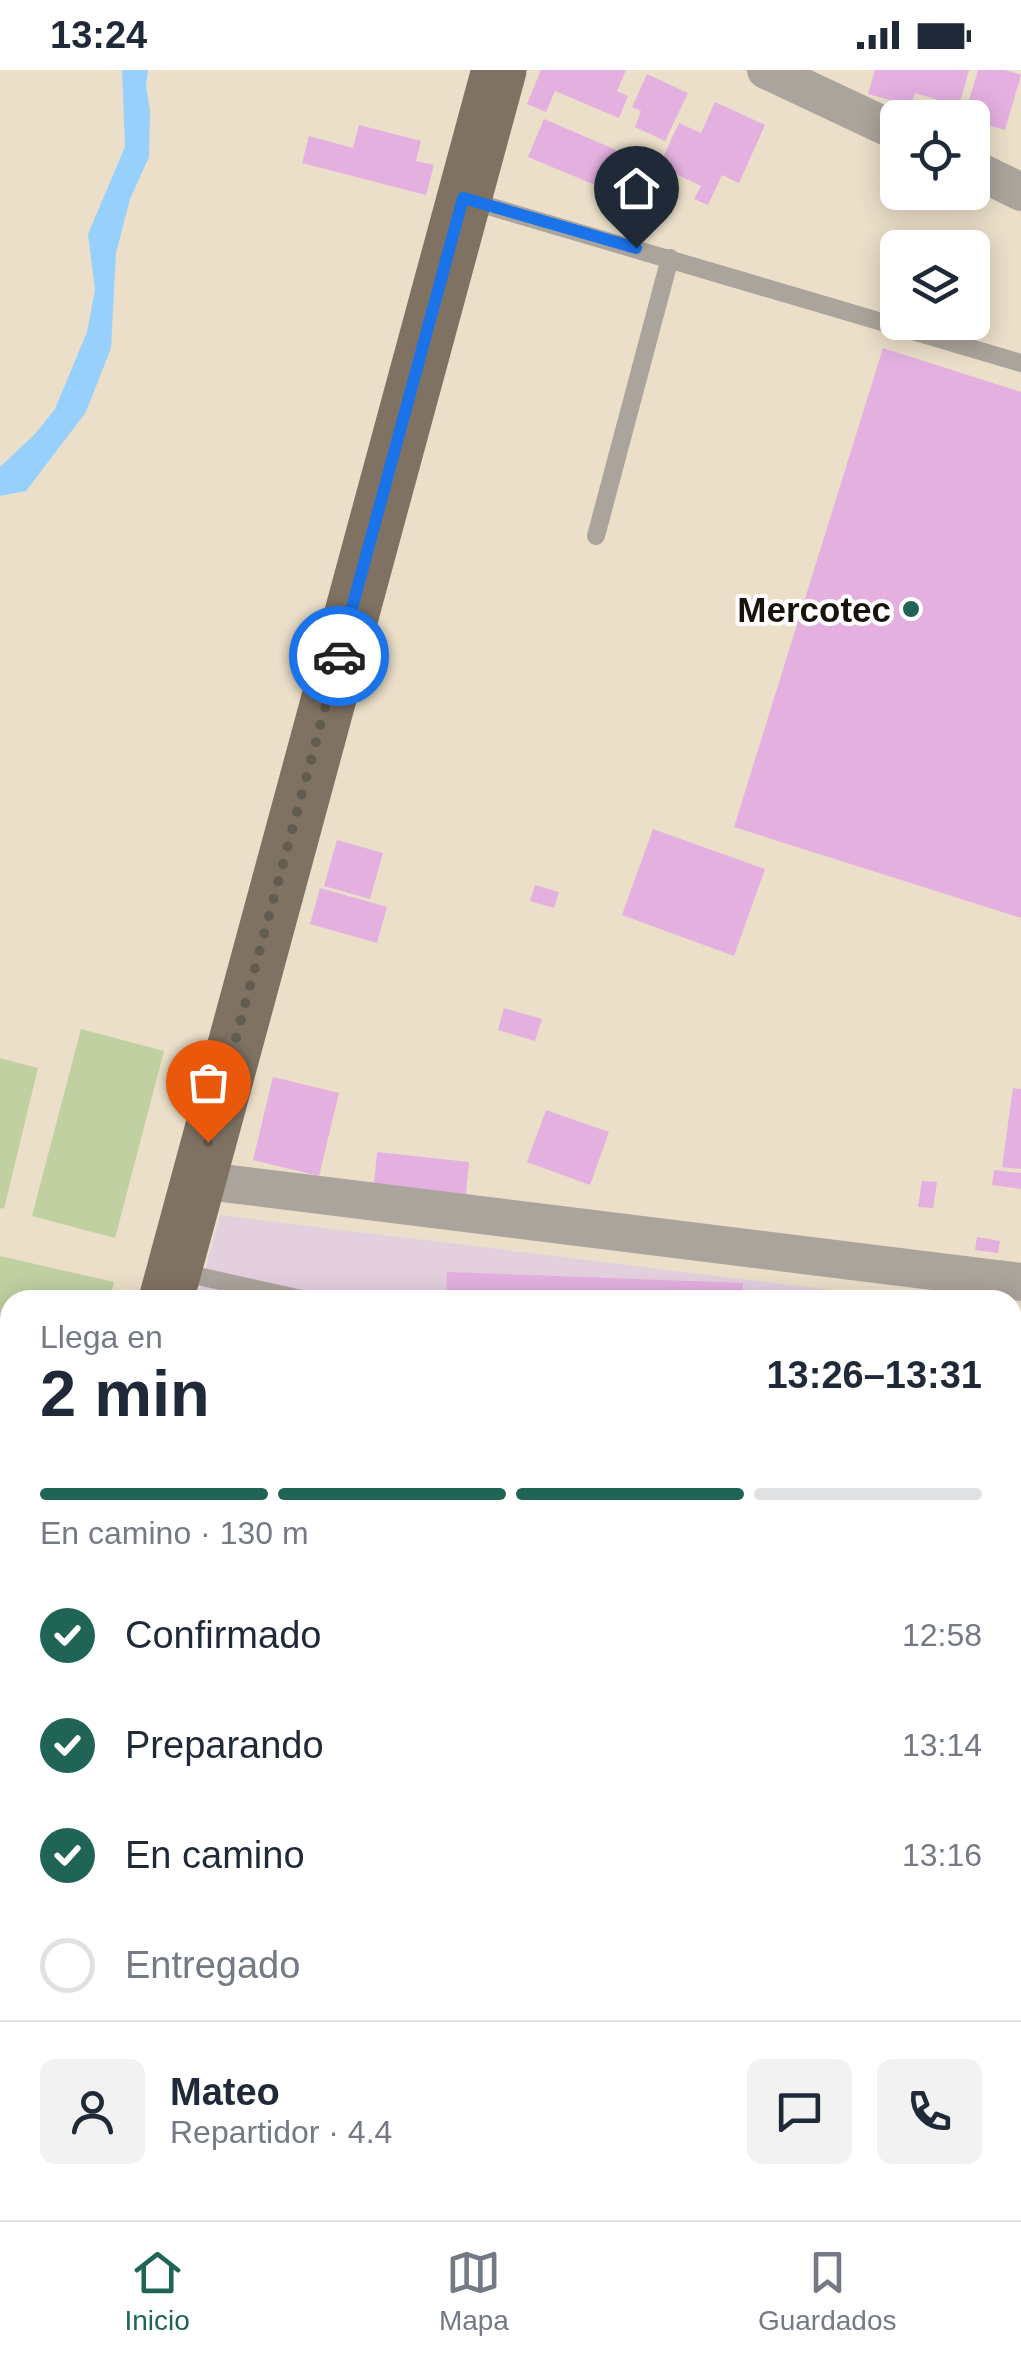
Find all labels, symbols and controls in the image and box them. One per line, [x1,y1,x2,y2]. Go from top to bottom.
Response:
text: 13:24 [50,14,147,56]
map controls [880,100,990,340]
button: locate [880,100,990,210]
pin [594,146,679,249]
icon: home [609,161,664,216]
button: layers [880,230,990,340]
place label: Mercotec [737,590,891,629]
marker: Mercotec [900,598,922,620]
courier [289,606,389,706]
icon: car [312,629,367,684]
pin [166,1040,251,1143]
icon: bag [181,1055,236,1110]
text: Llega en [40,1319,163,1355]
text: 13:26–13:31 [766,1354,982,1396]
text: 2 min [40,1357,210,1430]
text: En camino · 130 m [40,1515,309,1551]
icon: check [40,1608,95,1663]
text: Confirmado [125,1614,321,1656]
text: 12:58 [902,1617,982,1653]
icon: check [40,1718,95,1773]
text: Preparando [125,1724,324,1766]
text: 13:14 [902,1727,982,1763]
icon: check [40,1828,95,1883]
text: En camino [125,1834,305,1876]
text: 13:16 [902,1837,982,1873]
text: Entregado [125,1944,300,1986]
button: person [40,2059,145,2164]
button: chat [747,2059,852,2164]
button: phone [877,2059,982,2164]
text: Mateo [170,2071,280,2113]
text: Repartidor · 4.4 [170,2114,392,2150]
tab: Inicio [125,2245,190,2337]
tab: Mapa [439,2245,509,2337]
tab: Guardados [758,2245,896,2337]

